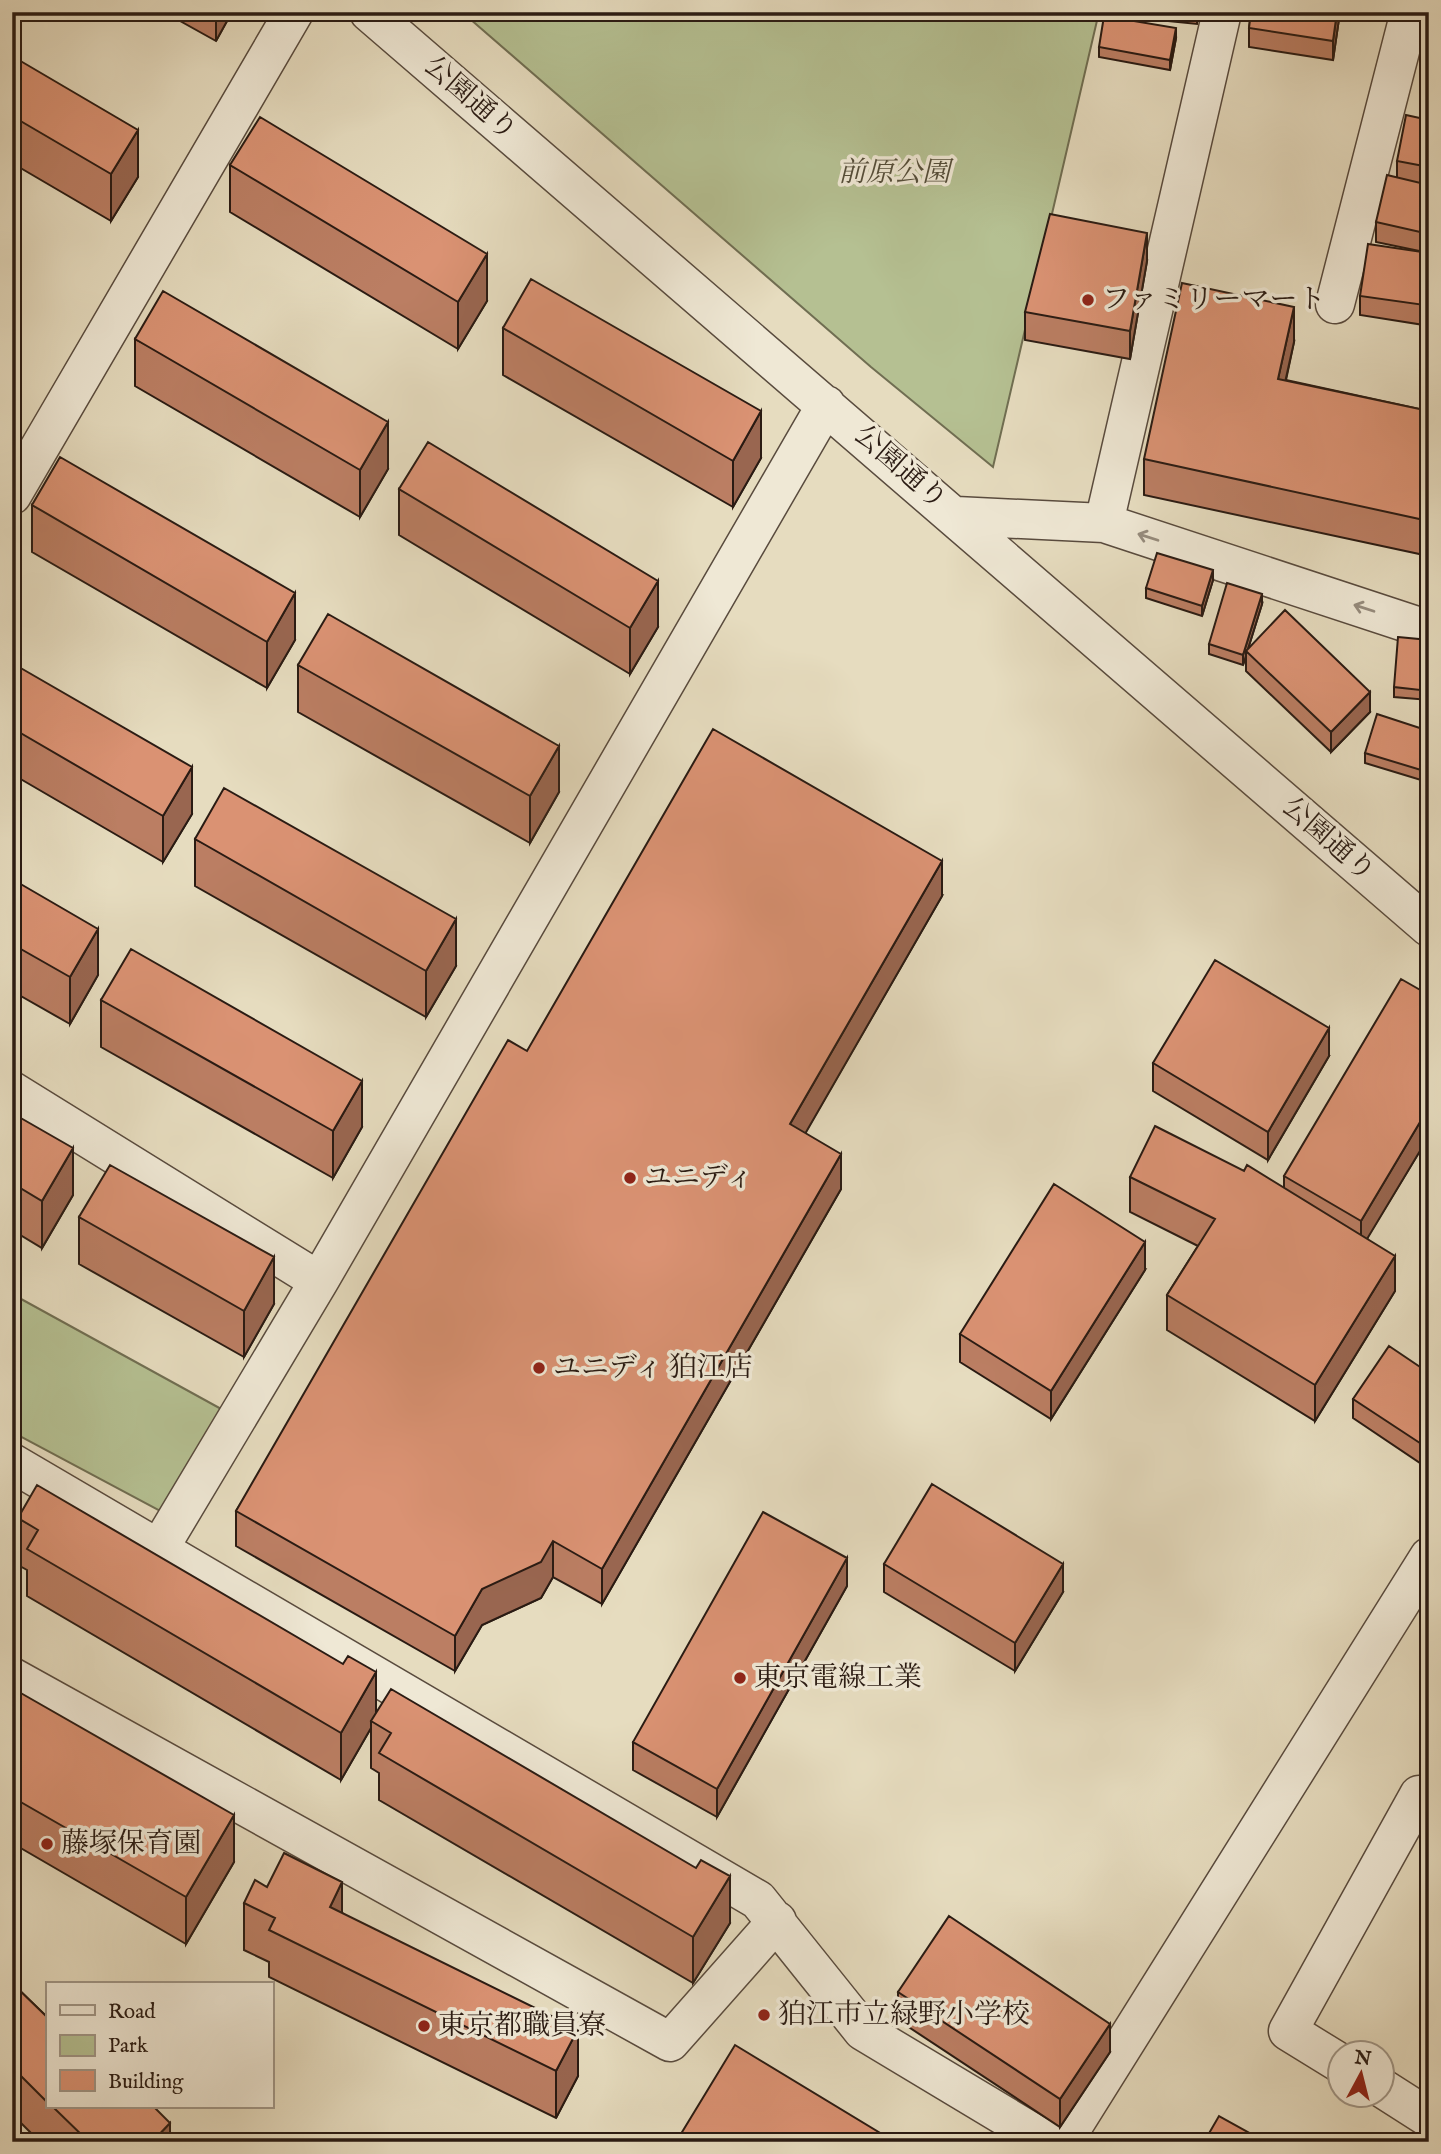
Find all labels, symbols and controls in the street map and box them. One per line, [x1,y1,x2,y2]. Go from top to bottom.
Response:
street label: 公園通り [416,49,524,149]
park label: 前原公園 [838,156,954,191]
place label: ファミリーマート [1102,283,1325,318]
marker: ファミリーマート [1080,292,1096,308]
street label: 公園通り [846,418,954,518]
one-way arrow [1137,530,1159,543]
one-way arrow [1353,601,1375,614]
street label: 公園通り [1274,790,1382,890]
place label: ユニディ [644,1161,754,1196]
marker: ユニディ [622,1170,638,1186]
place label: ユニディ 狛江店 [553,1351,753,1386]
marker: ユニディ 狛江店 [531,1360,547,1376]
place label: 東京電線工業 [754,1661,922,1696]
marker: 東京電線工業 [732,1670,748,1686]
place label: 藤塚保育園 [61,1827,201,1862]
marker: 藤塚保育園 [39,1836,55,1852]
legend [46,1982,273,2108]
place label: 狛江市立緑野小学校 [778,1998,1030,2033]
text: Road [108,1999,156,2026]
marker: 狛江市立緑野小学校 [756,2007,772,2023]
place label: 東京都職員寮 [438,2009,606,2044]
marker: 東京都職員寮 [416,2018,432,2034]
text: Park [108,2033,149,2060]
north arrow [1326,2038,1396,2108]
text: N [1352,2046,1373,2072]
text: Building [108,2069,184,2096]

